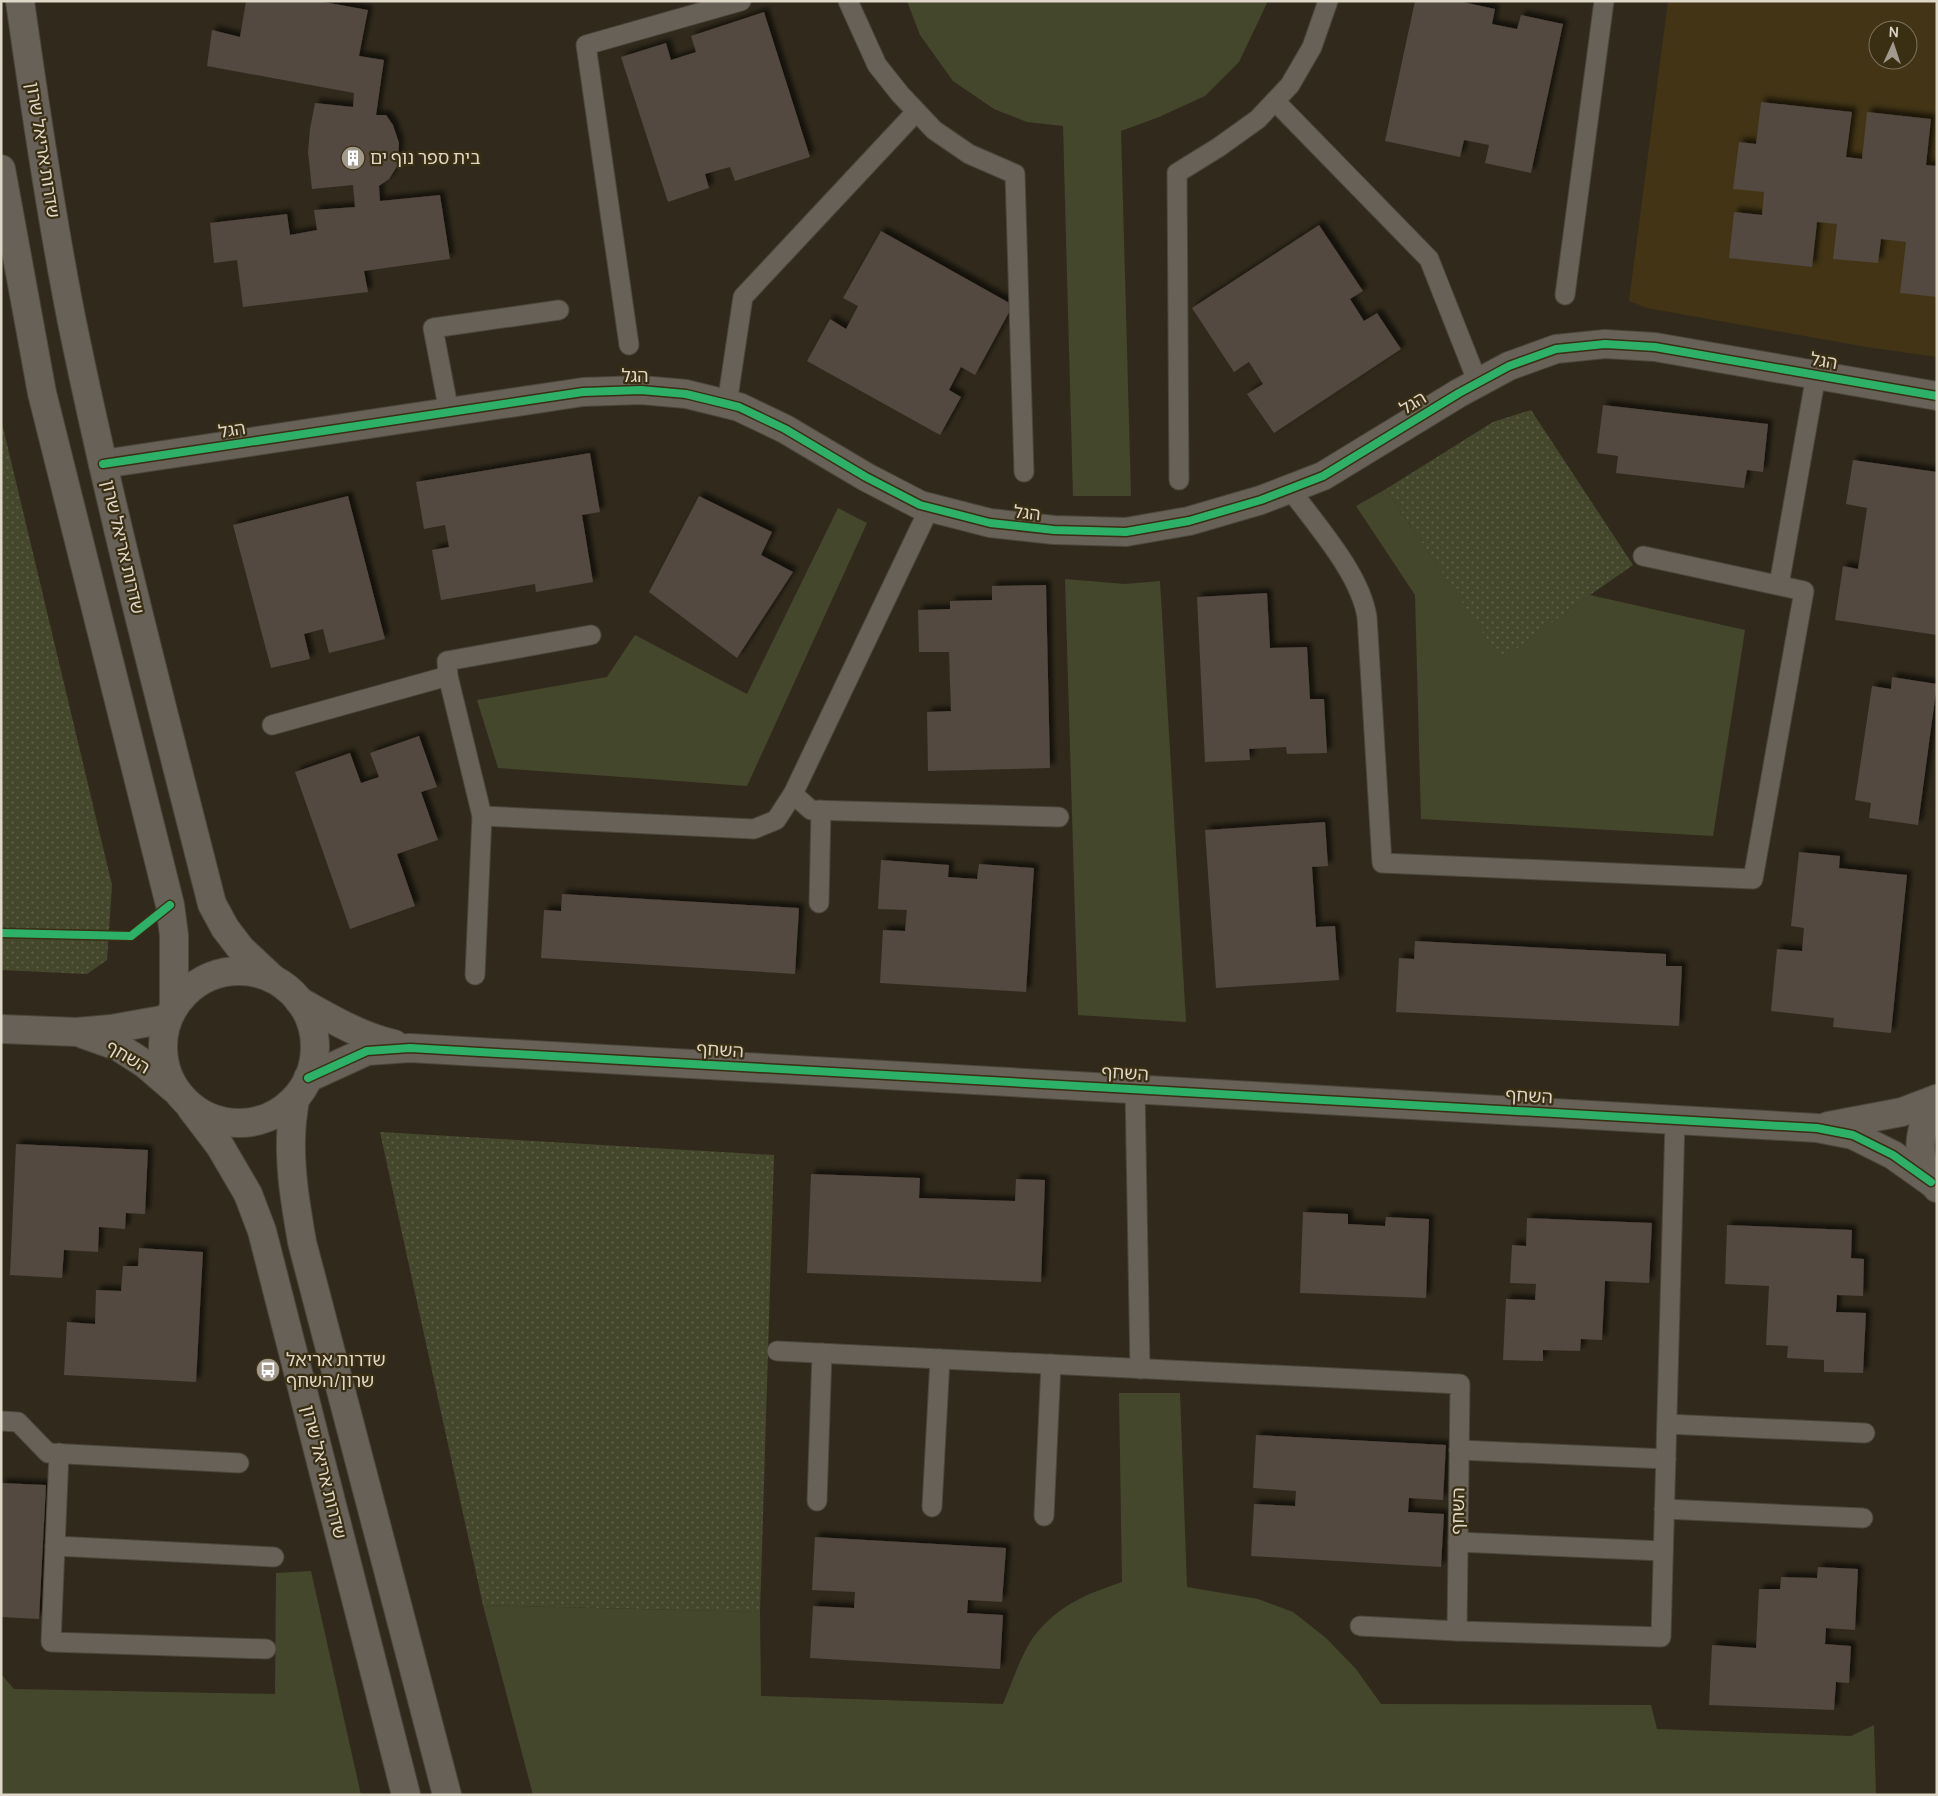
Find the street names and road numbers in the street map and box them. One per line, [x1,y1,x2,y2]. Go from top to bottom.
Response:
street label: שדרות אריאל שרון [21,80,67,219]
street label: הגל [1809,346,1840,374]
street label: הגל [621,363,649,387]
street label: הגל [1395,385,1430,419]
street label: הגל [217,415,247,443]
street label: שדרות אריאל שרון [97,477,151,616]
street label: הגל [1012,499,1042,525]
street label: השחף [102,1034,155,1079]
street label: השחף [696,1036,744,1062]
street label: השחף [1101,1059,1149,1085]
street label: השחף [1505,1082,1553,1108]
street label: שדרות אריאל שרון [297,1402,353,1541]
street label: השחף [1445,1487,1469,1535]

